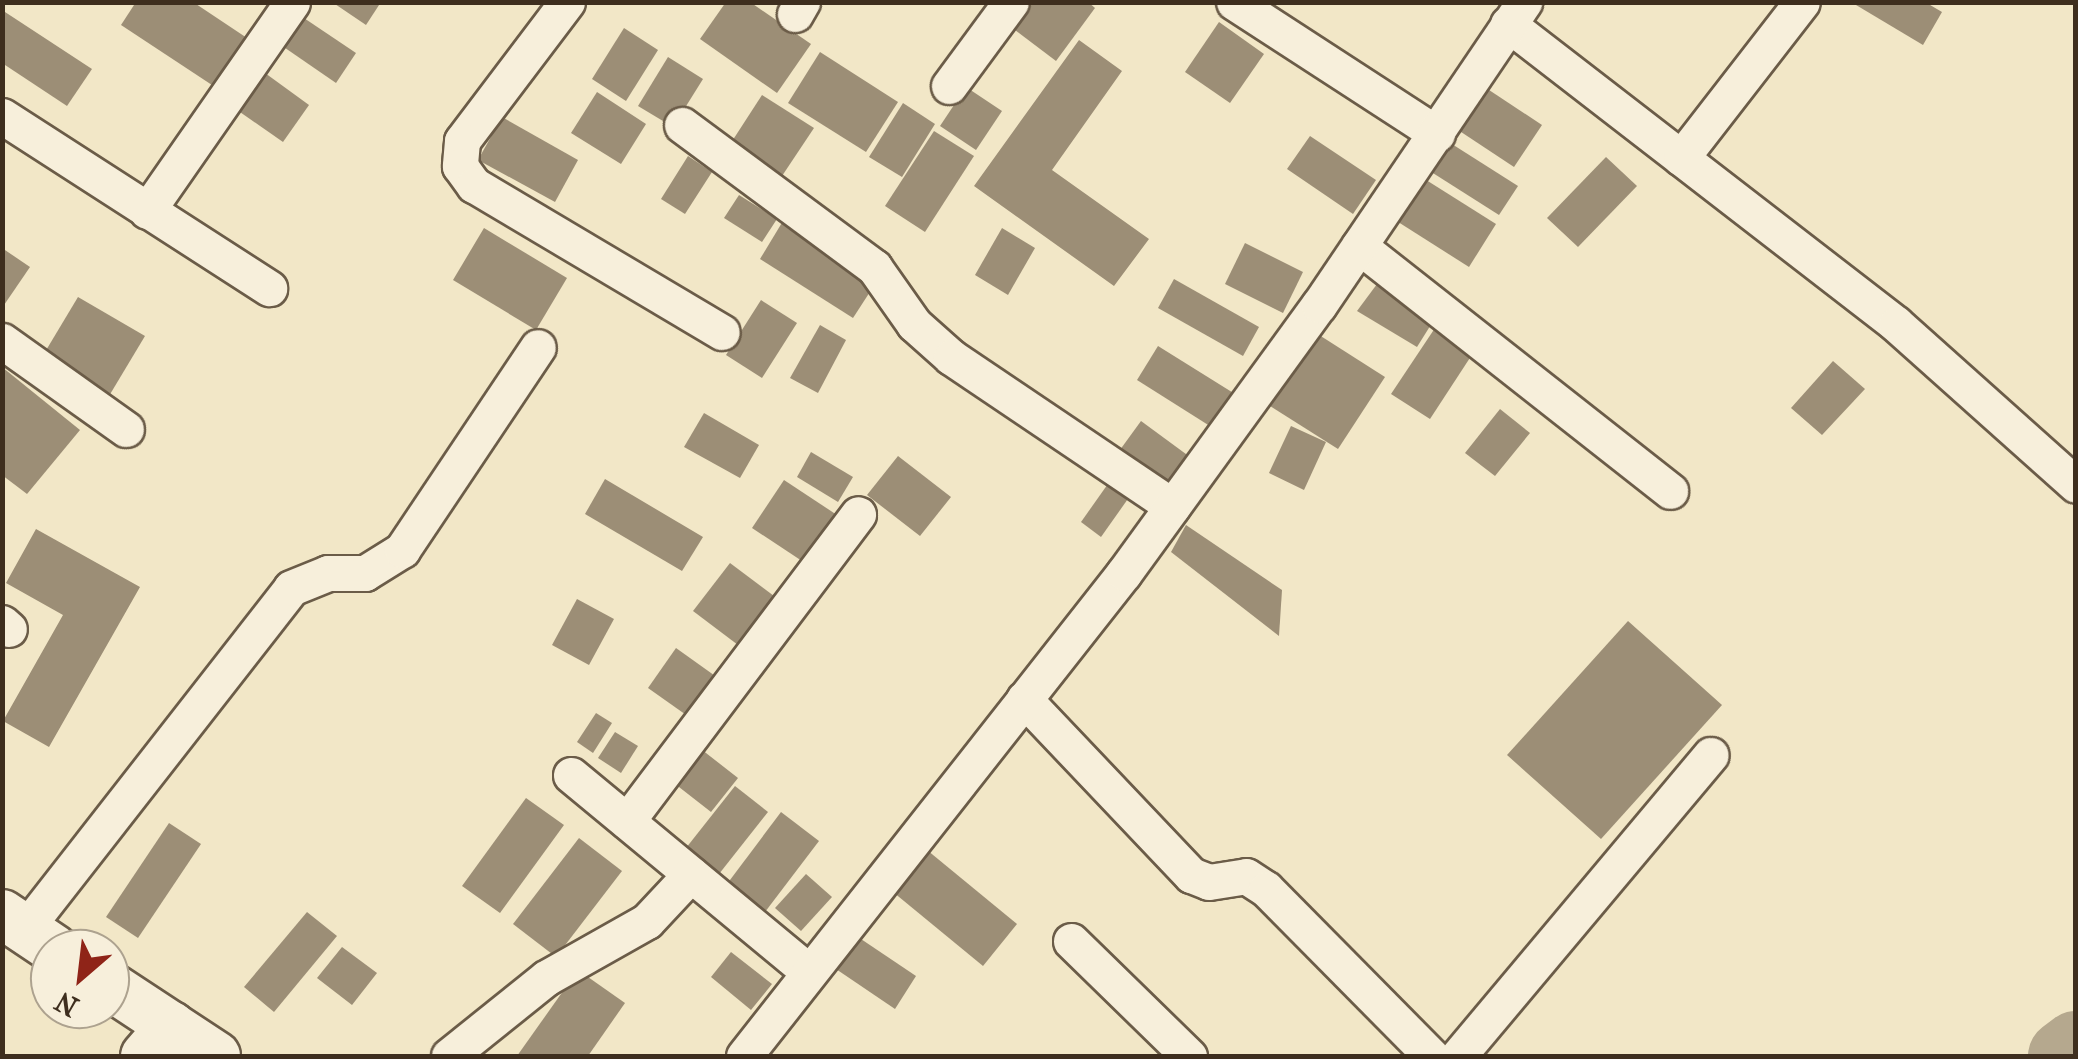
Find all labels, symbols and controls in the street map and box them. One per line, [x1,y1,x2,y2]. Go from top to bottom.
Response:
north arrow [30,929,130,1029]
text: N [49,985,84,1024]

